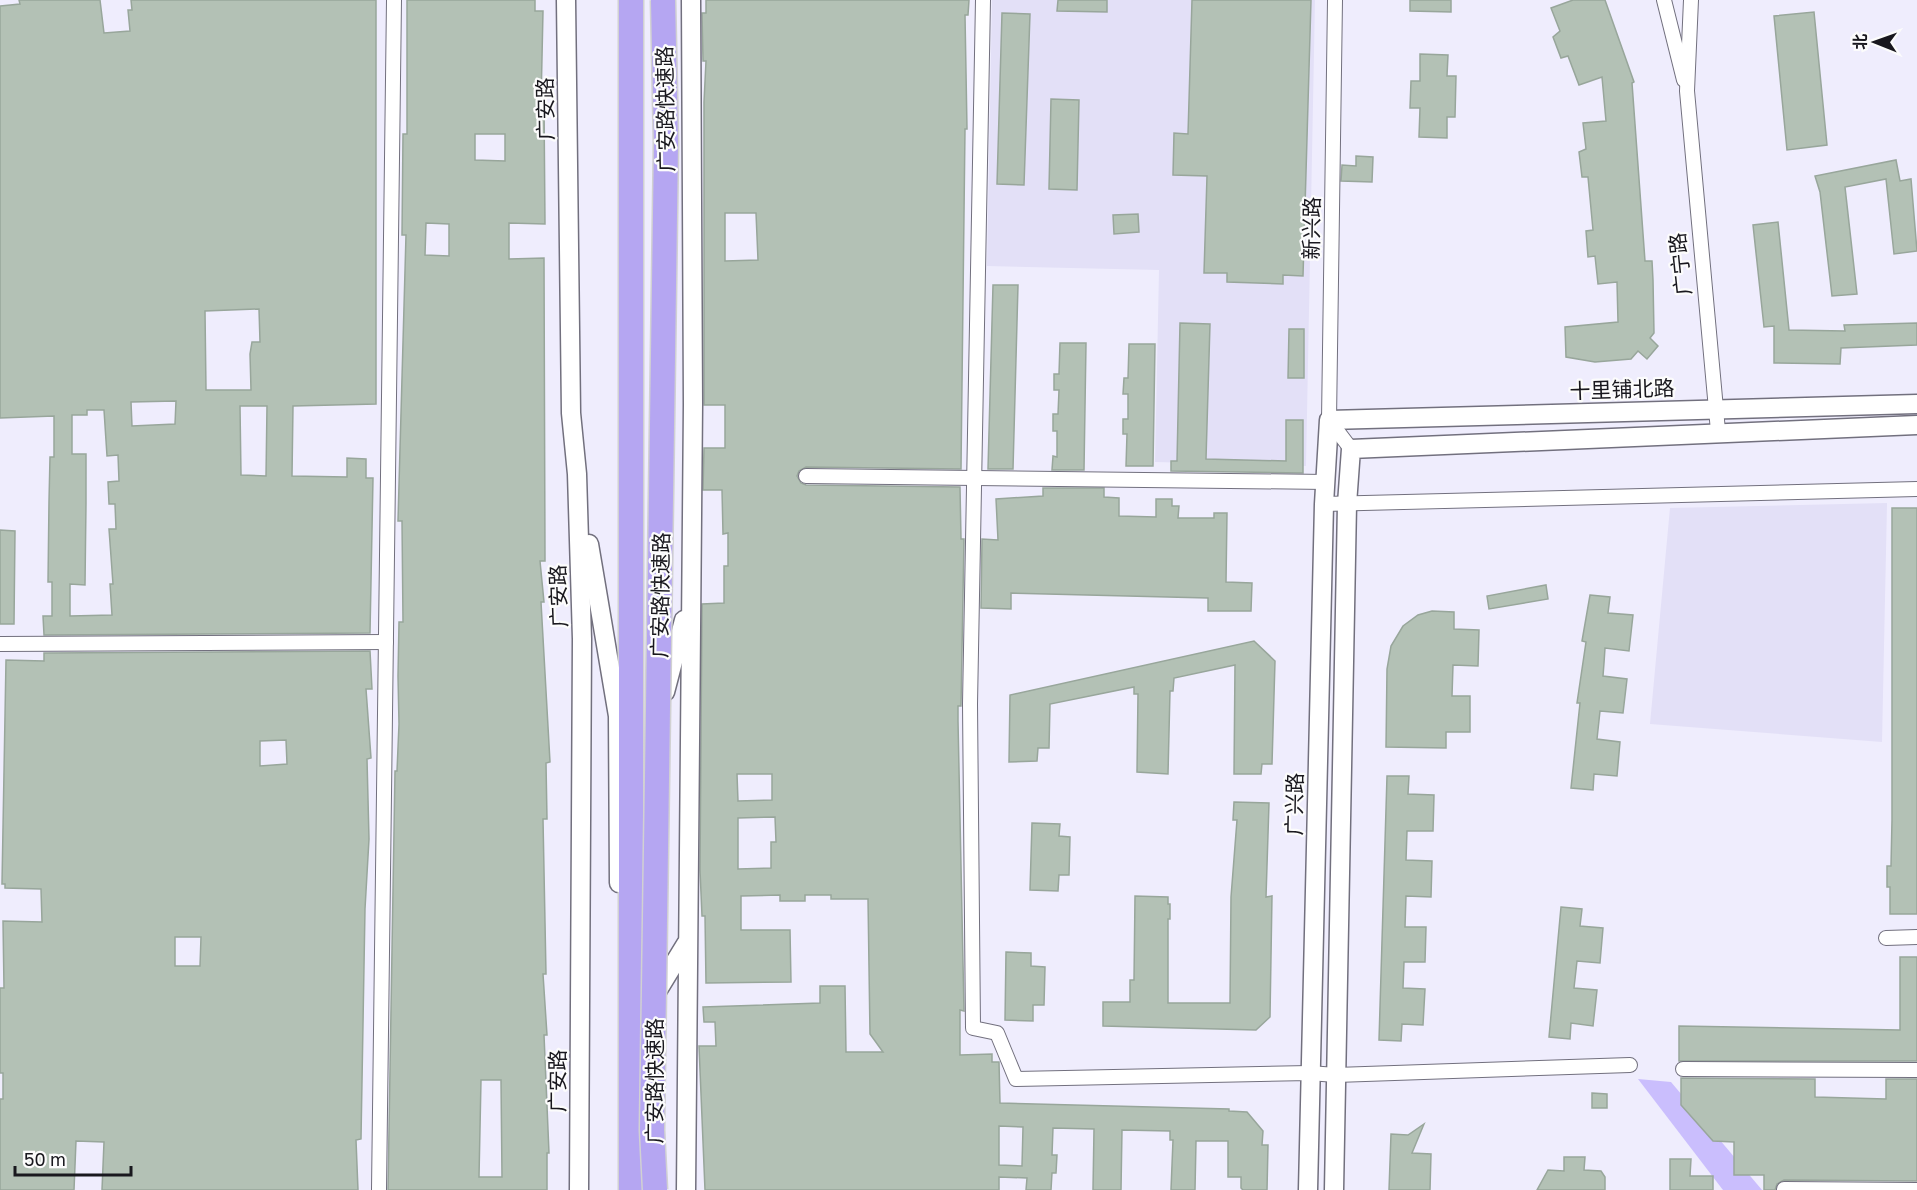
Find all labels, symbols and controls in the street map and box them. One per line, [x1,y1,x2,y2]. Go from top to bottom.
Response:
north arrow [1845,12,1905,72]
text: 北 [1850,34,1870,50]
street label: 广安路快速路 [651,46,679,172]
street label: 广安路 [531,77,559,141]
street label: 新兴路 [1297,196,1325,260]
street label: 广宁路 [1664,231,1696,297]
street label: 十里铺北路 [1569,374,1675,404]
street label: 广安路快速路 [646,532,674,658]
street label: 广安路 [544,564,572,628]
street label: 广兴路 [1280,772,1308,836]
street label: 广安路快速路 [641,1018,667,1144]
street label: 广安路 [544,1050,570,1113]
scale bar [15,1139,130,1177]
text: 50 m [24,1148,66,1170]

